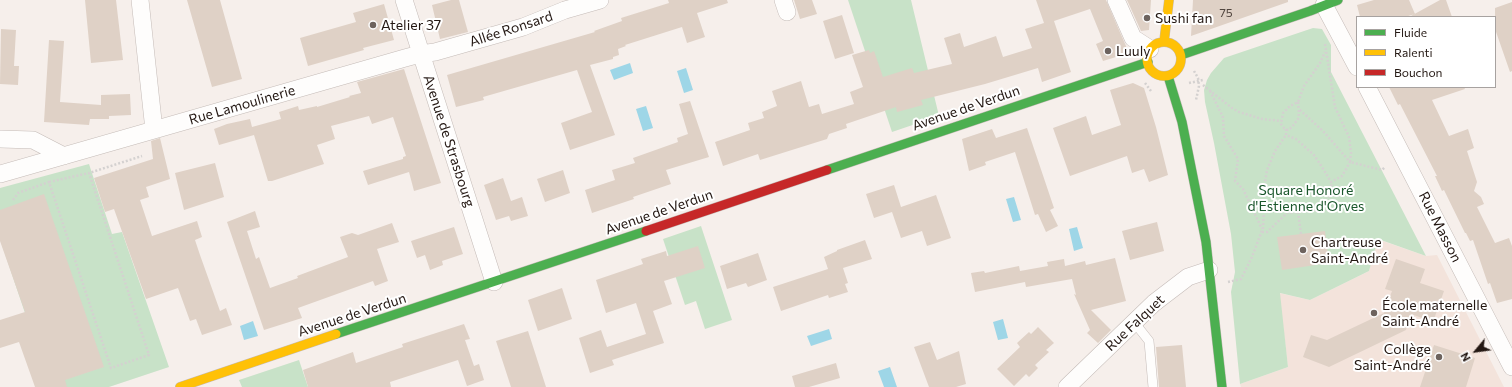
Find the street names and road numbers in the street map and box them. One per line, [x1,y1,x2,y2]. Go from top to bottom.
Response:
street label: Allée Ronsard [467,8,555,50]
street label: Avenue de Strasbourg [420,73,478,209]
street label: Rue Lamoulinerie [187,82,297,128]
street label: Avenue de Verdun [910,82,1022,134]
street label: Avenue de Verdun [603,186,715,238]
street label: Rue Masson [1415,189,1465,265]
street label: Avenue de Verdun [296,290,408,340]
street label: Rue Falquet [1102,291,1168,355]

